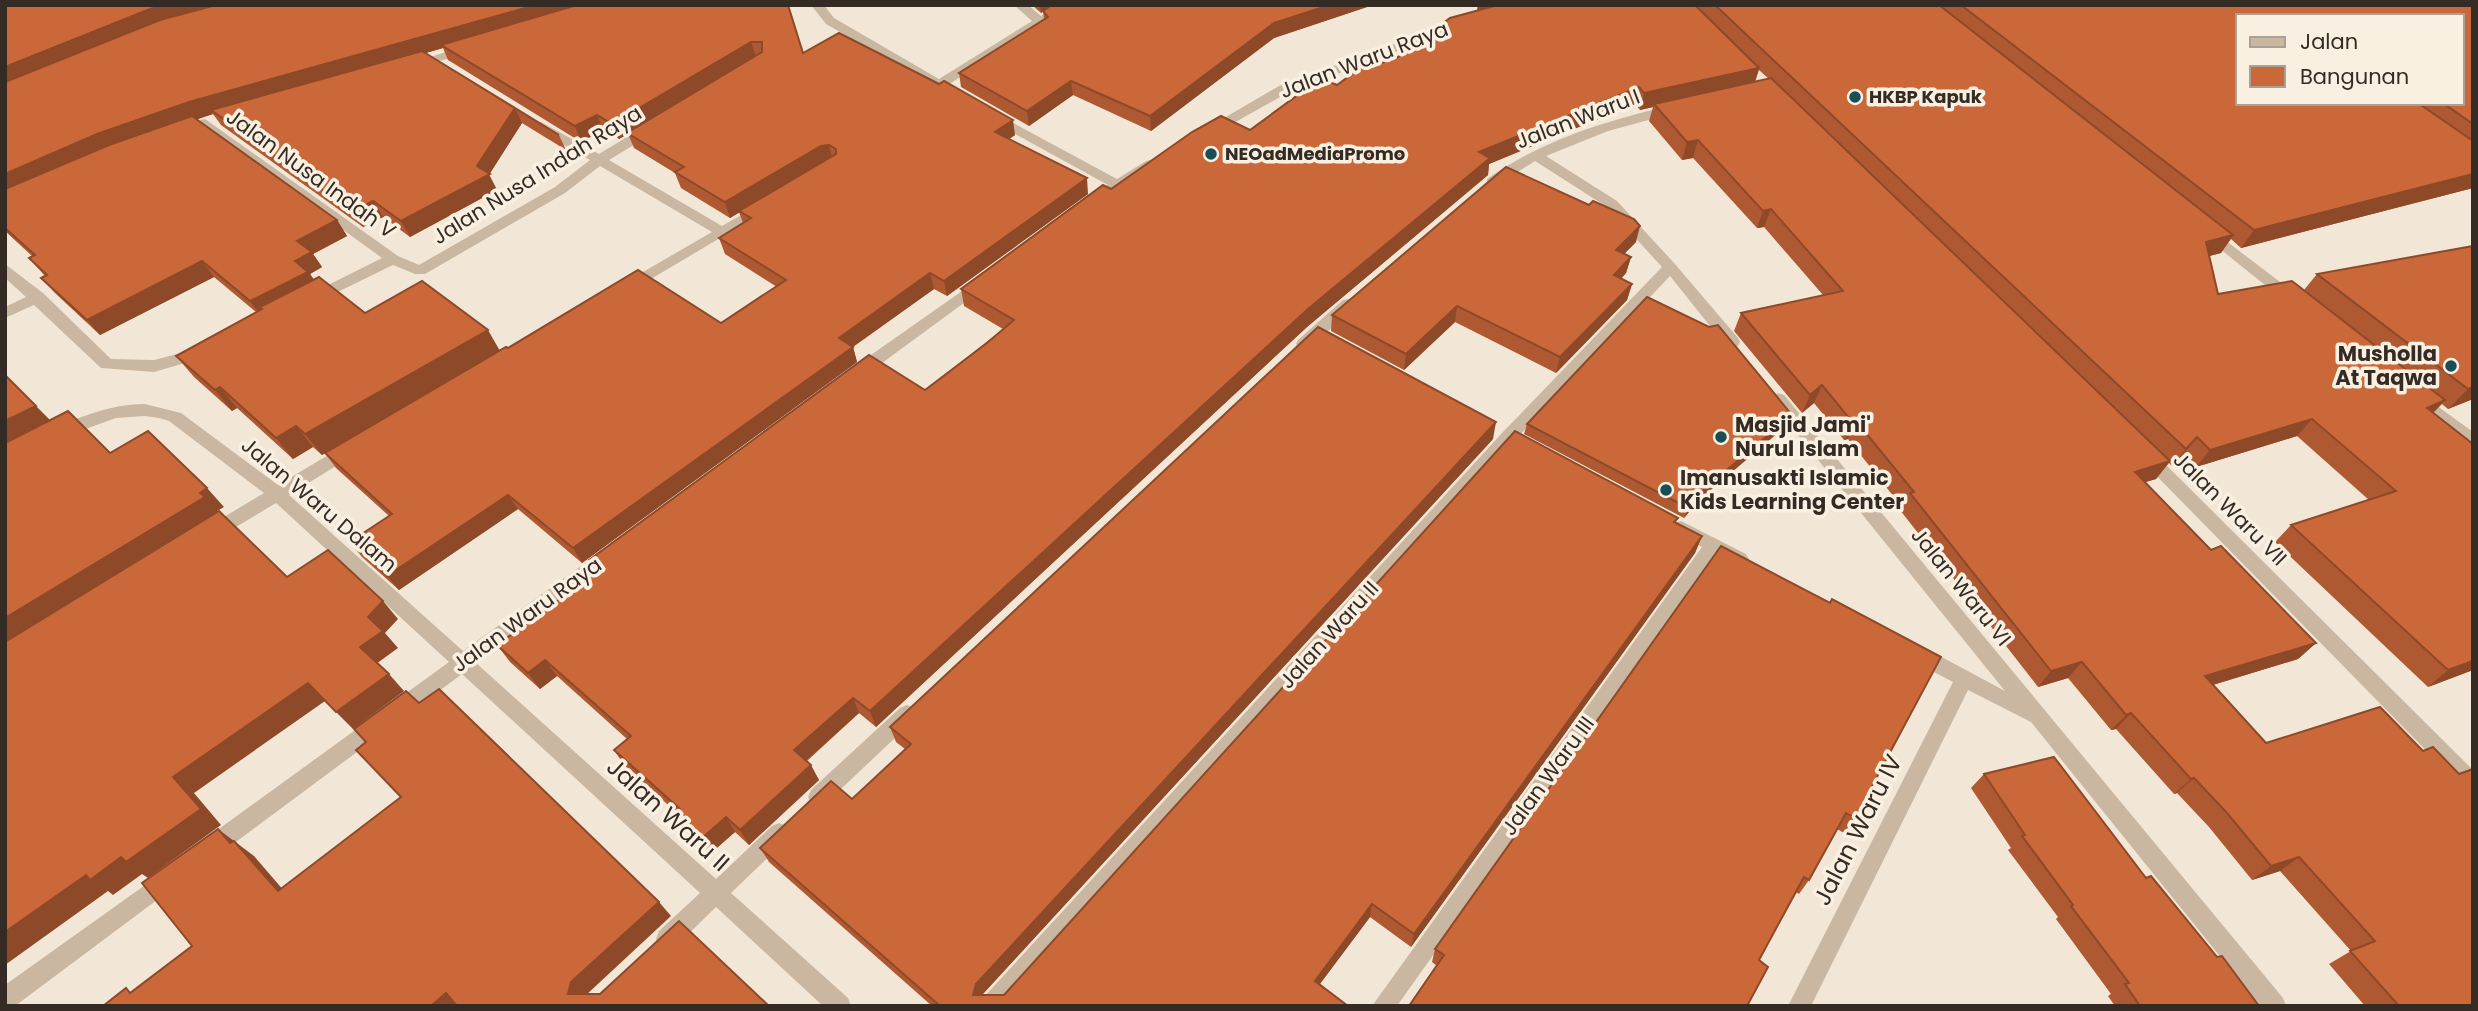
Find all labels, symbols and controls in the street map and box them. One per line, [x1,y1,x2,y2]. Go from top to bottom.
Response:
street label: Jalan Waru Raya [1275,14,1452,105]
legend [2236,14,2464,105]
text: Jalan [2300,27,2358,56]
text: Bangunan [2300,62,2409,91]
street label: Jalan Waru I [1512,82,1644,155]
place label: HKBP Kapuk [1869,84,1983,109]
marker: HKBP Kapuk [1847,89,1863,105]
street label: Jalan Nusa Indah Raya [427,98,647,251]
street label: Jalan Nusa Indah V [221,102,402,245]
place label: NEOadMediaPromo [1225,141,1405,166]
marker: NEOadMediaPromo [1203,146,1219,162]
place label: Musholla At Taqwa [2335,339,2437,392]
marker: Musholla At Taqwa [2443,358,2459,374]
place label: Masjid Jami' Nurul Islam [1735,410,1871,463]
marker: Masjid Jami' Nurul Islam [1713,429,1729,445]
street label: Jalan Waru Dalam [235,431,403,579]
street label: Jalan Waru VII [2167,445,2294,572]
place label: Imanusakti Islamic Kids Learning Center [1680,463,1904,516]
marker: Imanusakti Islamic Kids Learning Center [1658,482,1674,498]
street label: Jalan Waru VI [1905,521,2018,652]
street label: Jalan Waru Raya [446,550,607,679]
street label: Jalan Waru II [1272,575,1385,695]
street label: Jalan Waru III [1494,710,1601,841]
street label: Jalan Waru IV [1805,749,1910,911]
street label: Jalan Waru II [600,751,737,879]

